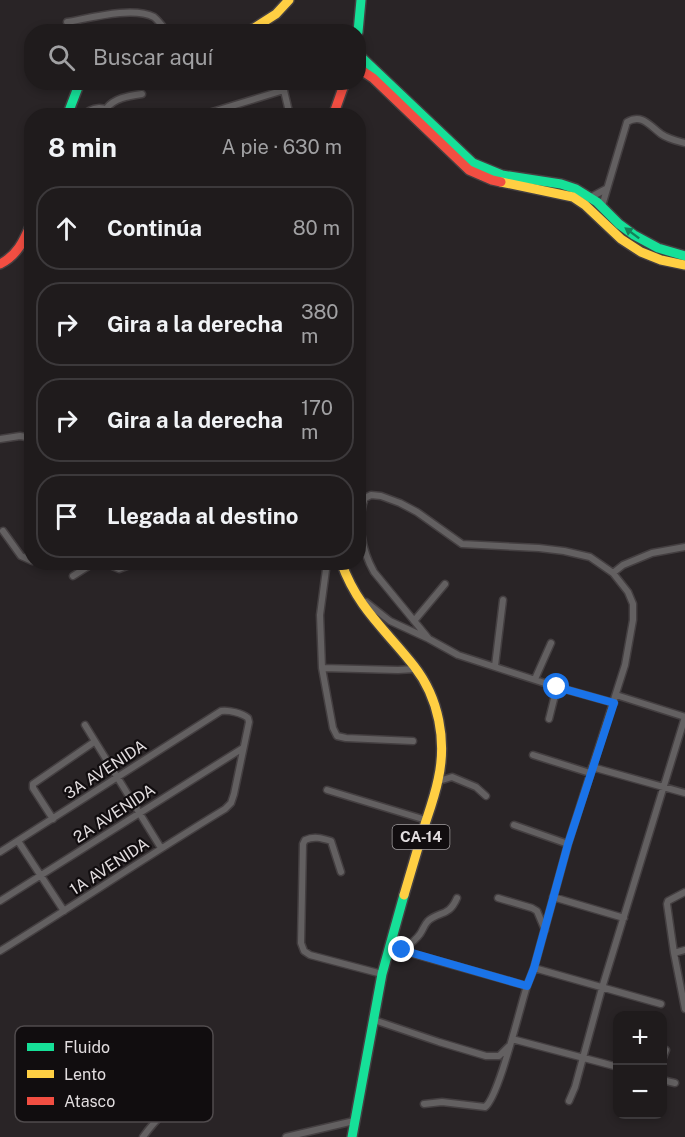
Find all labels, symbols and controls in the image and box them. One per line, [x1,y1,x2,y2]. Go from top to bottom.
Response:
search box [24,24,366,90]
icon: search [45,41,78,74]
text: Buscar aquí [93,44,213,70]
text: 8 min [48,132,117,163]
text: A pie · 630 m [222,135,342,159]
icon: ahead [50,212,83,245]
text: Continúa [107,215,202,241]
text: 80 m [293,216,340,240]
one-way arrow [624,228,639,240]
text: 380 m [301,300,338,348]
icon: right [50,308,83,341]
text: Gira a la derecha [107,311,283,337]
text: 170 m [301,396,333,444]
icon: right [50,404,83,437]
text: Gira a la derecha [107,407,283,433]
icon: arrive [50,500,83,533]
text: Llegada al destino [107,503,298,529]
route start [543,673,569,699]
street label: 3A AVENIDA [61,736,150,803]
street label: 2A AVENIDA [70,780,159,847]
road number: CA-14 [392,825,450,849]
street label: 1A AVENIDA [66,834,152,899]
route end [388,936,414,962]
map controls [613,1011,667,1119]
button: + [613,1011,667,1065]
legend [15,1026,213,1122]
text: Fluido [64,1038,110,1057]
text: Lento [64,1065,106,1084]
button: − [613,1065,667,1119]
text: Atasco [64,1092,115,1111]

